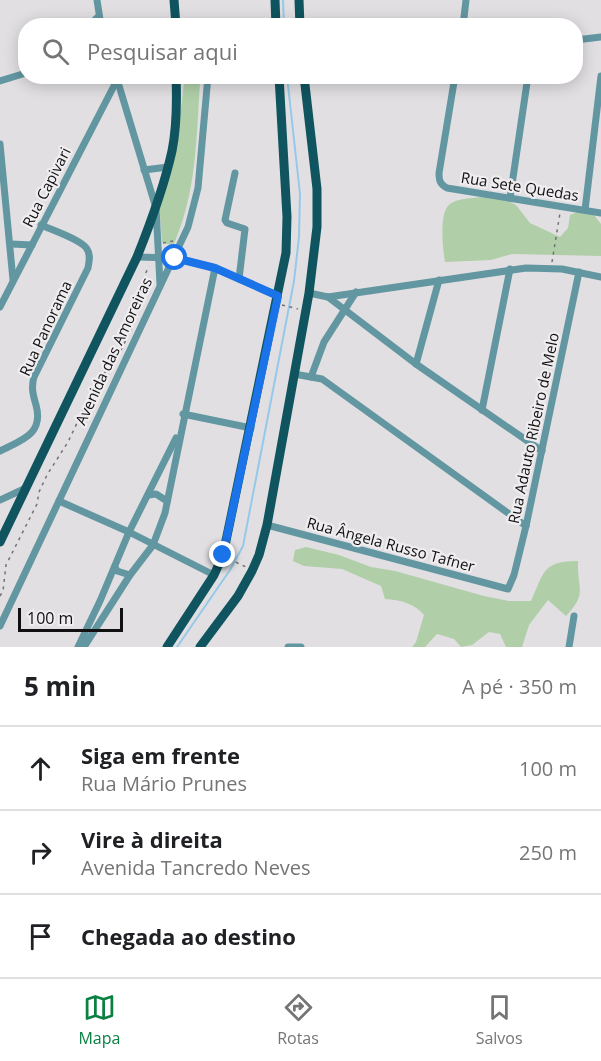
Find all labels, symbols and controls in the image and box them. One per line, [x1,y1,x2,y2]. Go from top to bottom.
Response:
search box [18,18,583,84]
icon: search [39,35,72,68]
text: Pesquisar aqui [87,36,238,66]
street label: Rua Capivari [17,144,75,230]
street label: Rua Sete Quedas [460,167,580,205]
route start [161,244,187,270]
street label: Avenida das Amoreiras [70,274,156,428]
street label: Rua Panorama [14,277,76,379]
street label: Rua Adauto Ribeiro de Melo [503,331,563,525]
street label: Rua Ângela Russo Tafner [305,512,477,576]
route end [209,541,235,567]
scale bar [18,605,123,632]
text: 100 m [27,607,73,629]
text: 5 min [24,668,96,704]
text: A pé · 350 m [462,673,577,700]
text: Siga em frente [81,740,240,770]
icon: ahead [24,752,57,785]
text: 100 m [519,755,577,782]
text: Rua Mário Prunes [81,770,247,797]
text: Vire à direita [81,824,223,854]
icon: right [24,836,57,869]
text: 250 m [519,839,577,866]
text: Avenida Tancredo Neves [81,854,311,881]
icon: arrive [24,920,57,953]
text: Chegada ao destino [81,921,296,951]
tab: Mapa [78,991,120,1049]
tab: Rotas [277,991,319,1049]
tab: Salvos [476,991,523,1049]

